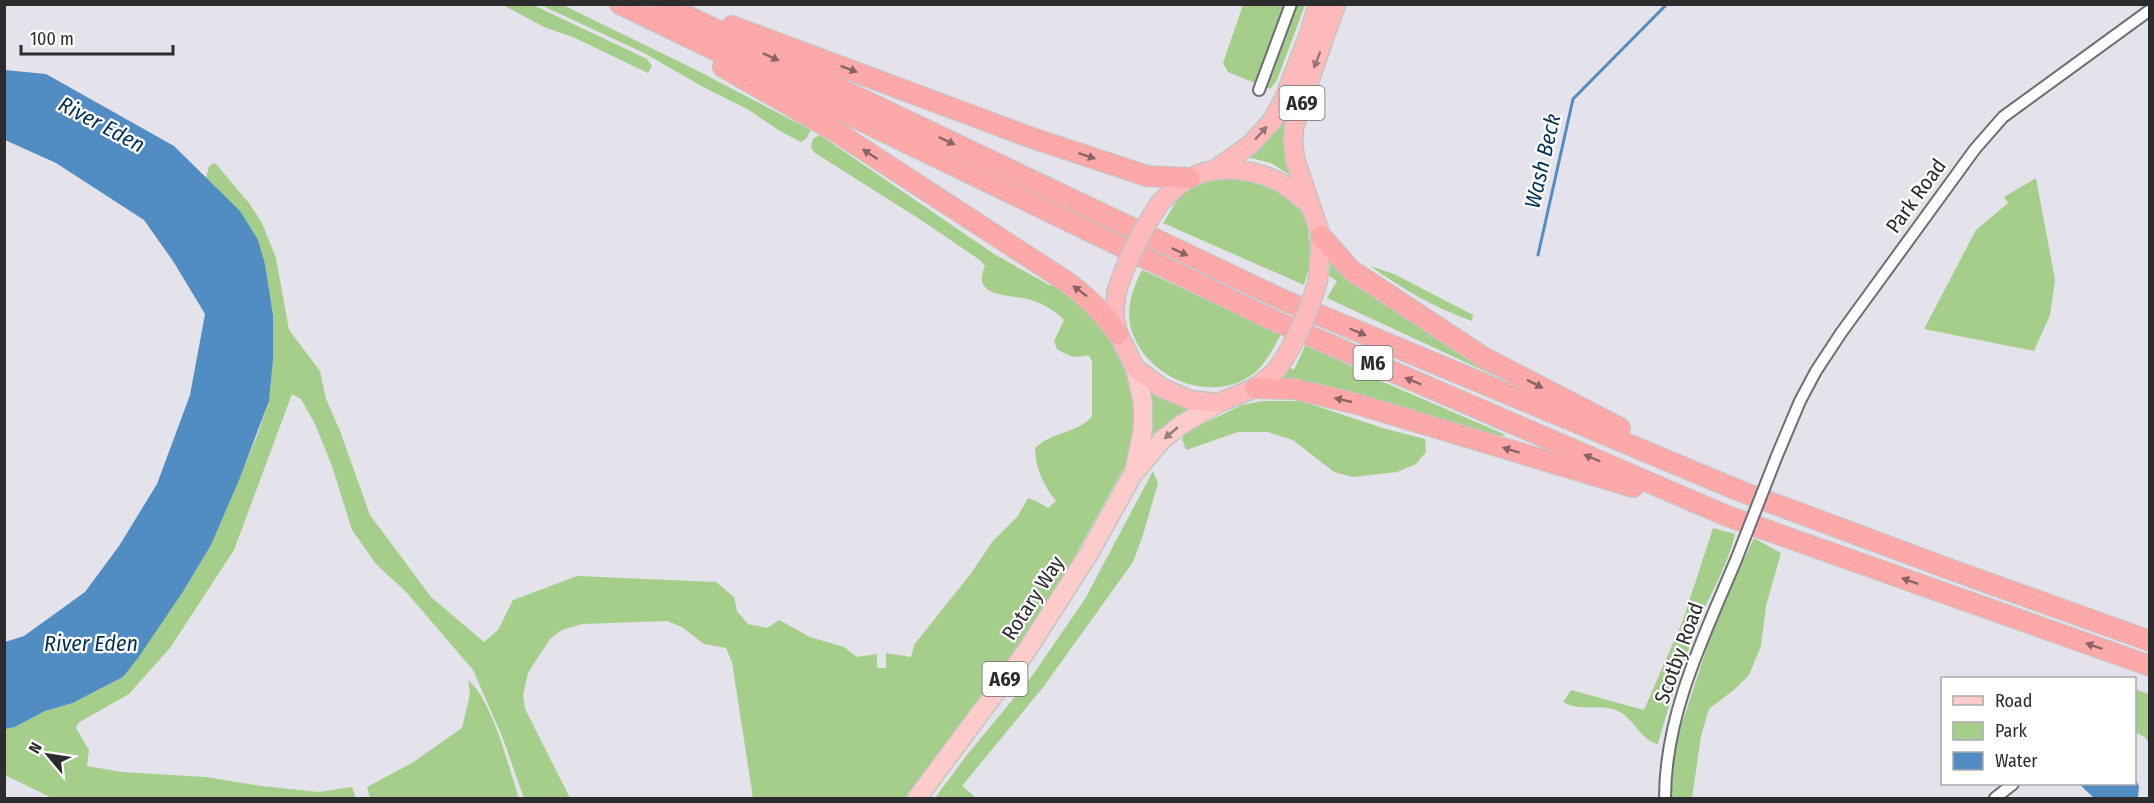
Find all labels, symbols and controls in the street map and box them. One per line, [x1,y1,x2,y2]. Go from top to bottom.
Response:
scale bar [21,18,172,56]
text: 100 m [30,28,74,50]
one-way arrow [1312,51,1322,69]
one-way arrow [763,52,780,61]
one-way arrow [840,65,858,75]
road number: A69 [1280,86,1324,120]
water label: River Eden [54,90,150,158]
water label: Wash Beck [1519,111,1566,211]
one-way arrow [1254,125,1268,140]
one-way arrow [939,136,956,145]
one-way arrow [862,148,878,159]
one-way arrow [1078,152,1096,162]
street label: Park Road [1880,154,1952,238]
one-way arrow [1172,247,1189,256]
one-way arrow [1072,285,1088,297]
one-way arrow [1349,328,1367,337]
road number: M6 [1354,346,1392,380]
one-way arrow [1404,376,1421,385]
one-way arrow [1527,379,1544,389]
one-way arrow [1334,395,1352,405]
one-way arrow [1164,426,1179,439]
one-way arrow [1502,445,1520,454]
one-way arrow [1582,453,1600,463]
street label: Rotary Way [996,550,1070,645]
one-way arrow [1901,576,1919,586]
street label: Scotby Road [1649,599,1709,707]
water label: River Eden [44,630,138,657]
one-way arrow [2085,641,2103,651]
road number: A69 [982,662,1028,696]
legend [1941,677,2136,785]
text: Road [1995,690,2032,712]
text: Park [1995,720,2028,742]
north arrow [18,725,78,785]
text: N [25,739,46,757]
text: Water [1995,750,2038,772]

